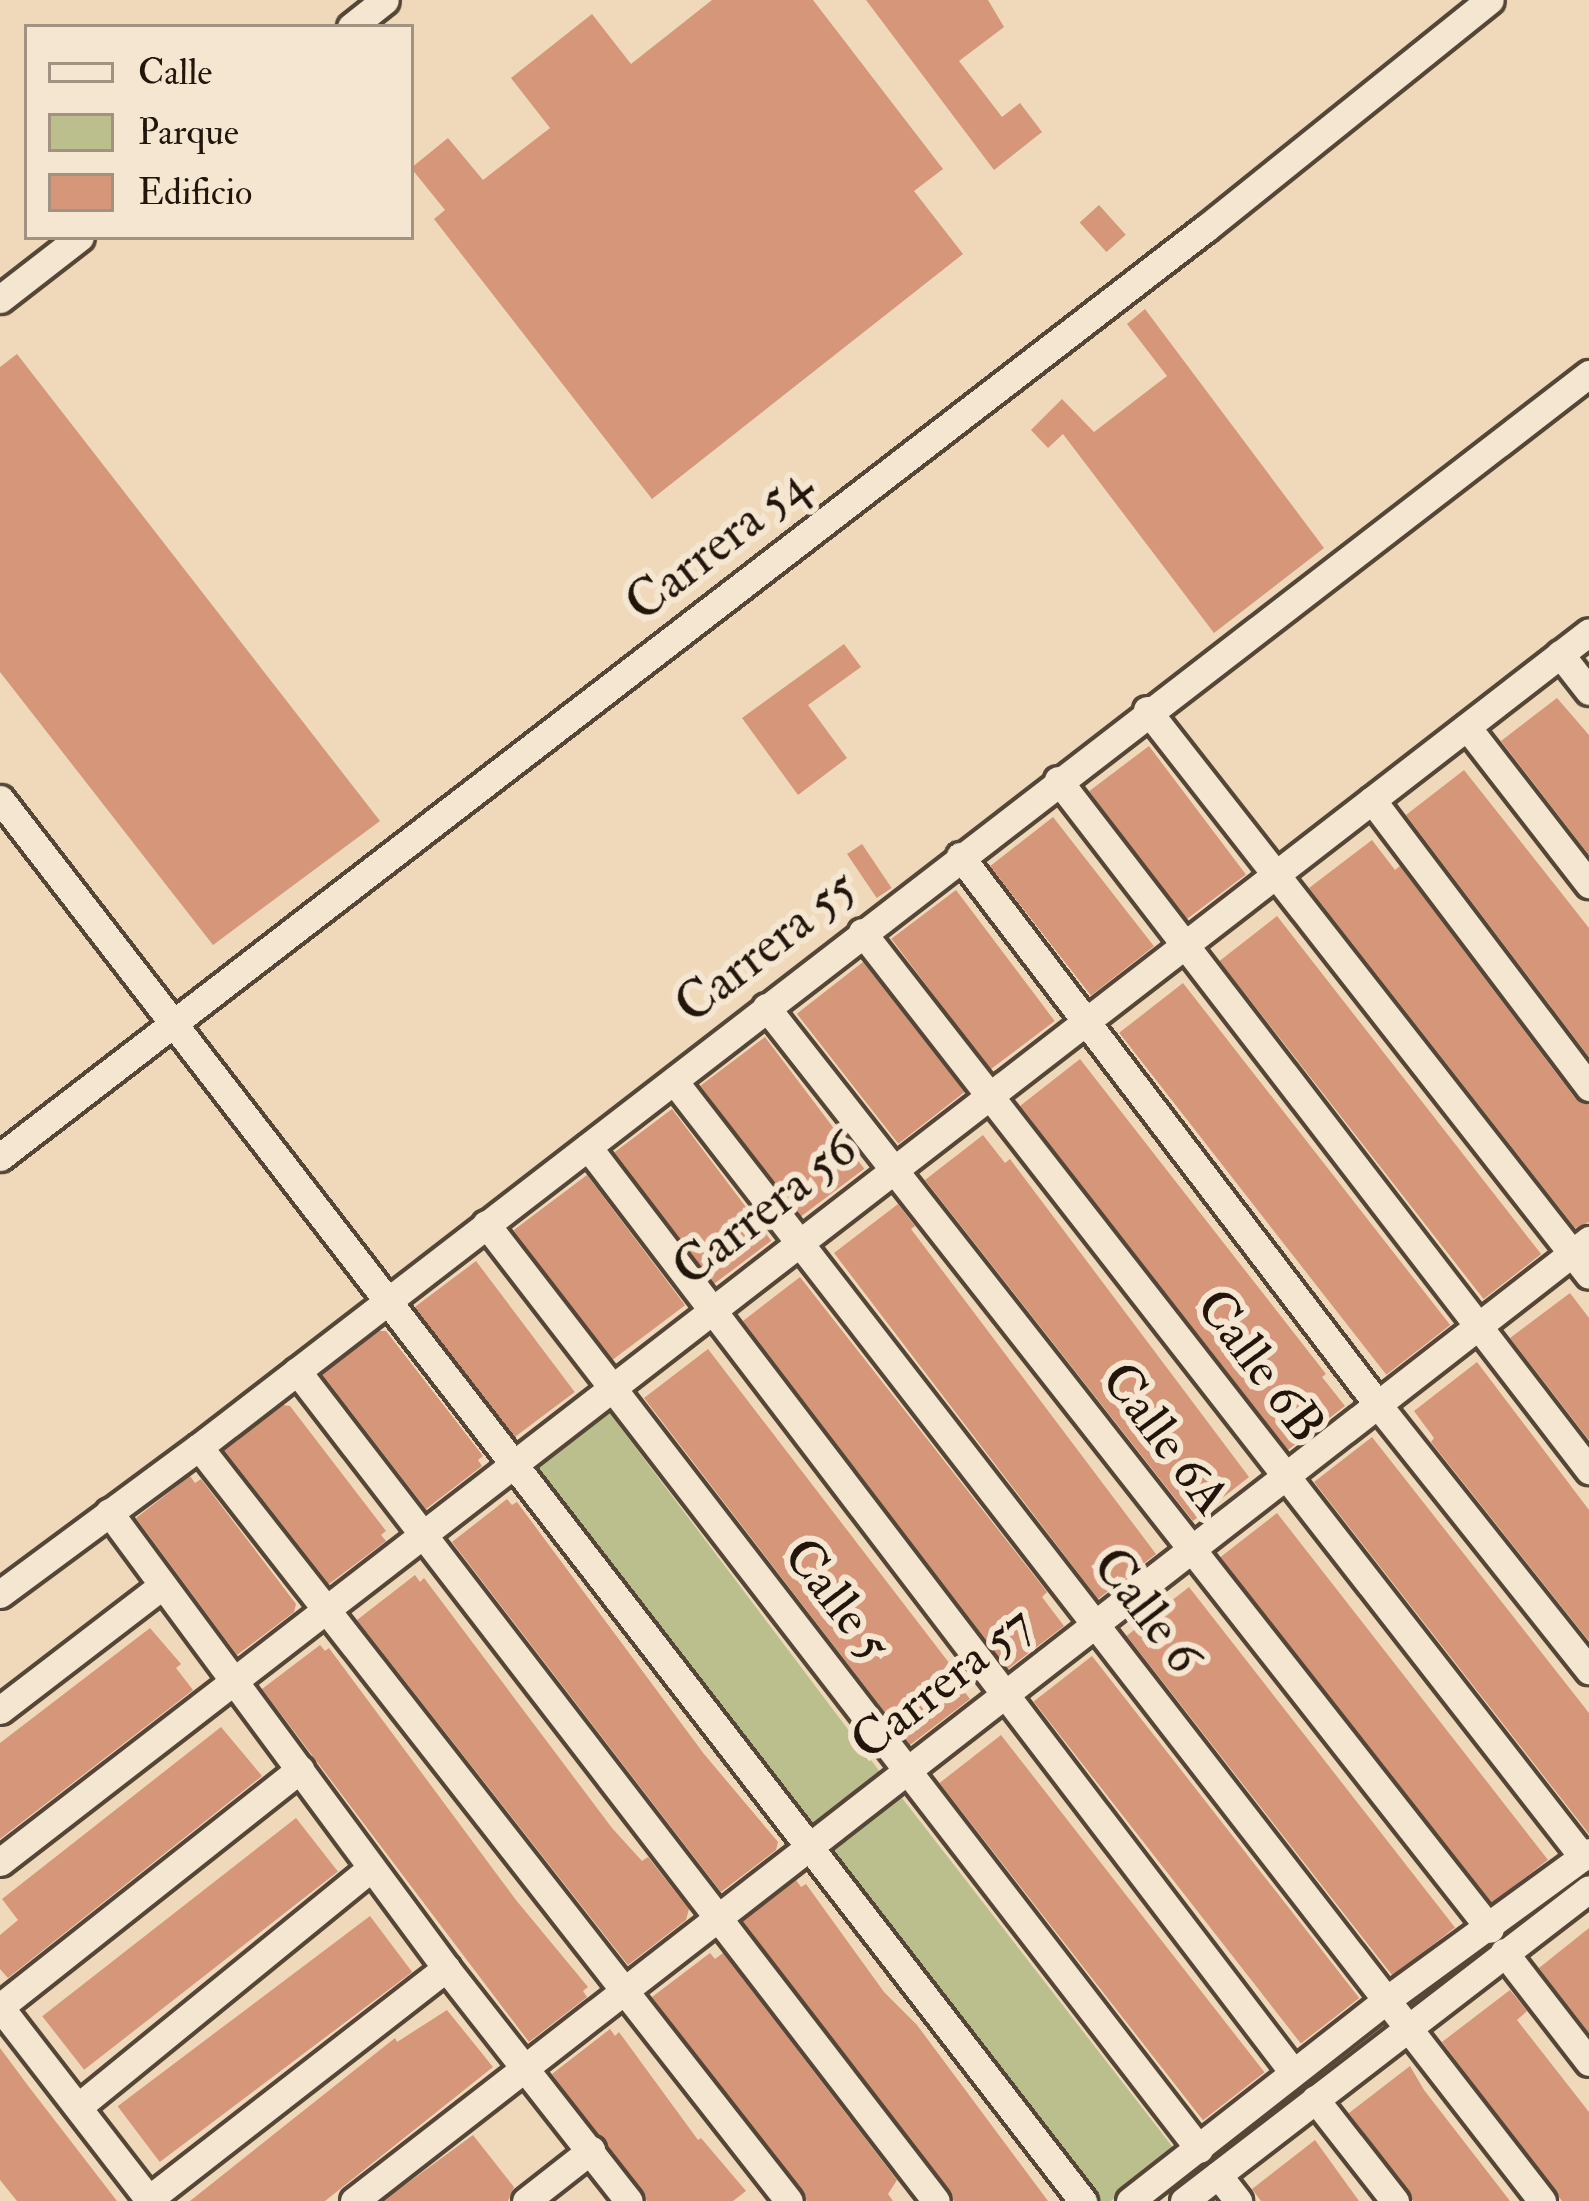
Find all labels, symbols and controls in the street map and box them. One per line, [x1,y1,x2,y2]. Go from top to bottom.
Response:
legend [24,24,414,240]
text: Calle [138,50,212,95]
text: Parque [138,110,239,155]
text: Edificio [138,170,252,215]
street label: Carrera 54 [614,453,822,635]
street label: Carrera 55 [663,857,869,1037]
street label: Carrera 56 [661,1118,869,1300]
street label: Calle 6B [1183,1278,1337,1454]
street label: Calle 6A [1088,1351,1242,1527]
street label: Calle 5 [770,1527,904,1673]
street label: Calle 6 [1079,1536,1215,1686]
street label: Carrera 57 [839,1593,1045,1773]

